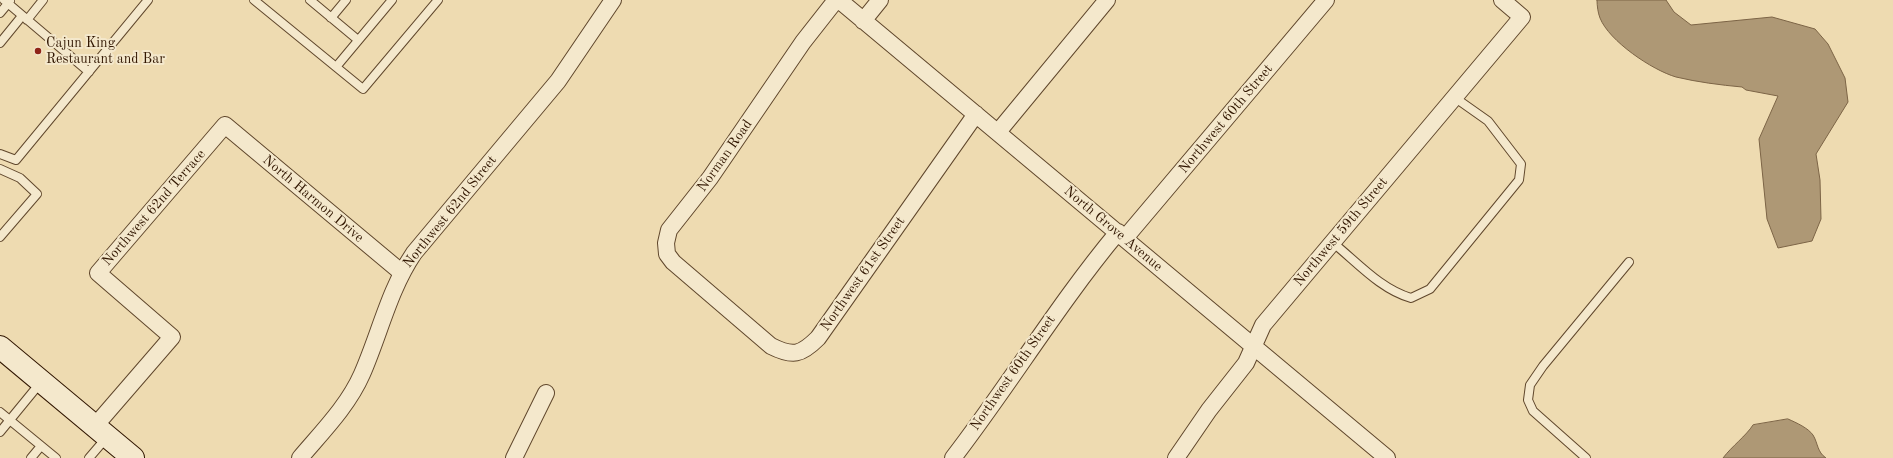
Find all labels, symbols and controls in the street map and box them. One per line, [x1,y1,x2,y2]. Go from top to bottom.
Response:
place label: Cajun King Restaurant and Bar [46,35,165,68]
marker: Cajun King Restaurant and Bar [33,46,43,56]
street label: Northwest 60th Street [1175,61,1277,177]
street label: Norman Road [694,117,756,195]
street label: Northwest 62nd Terrace [99,146,209,270]
street label: North Harmon Drive [259,152,367,246]
street label: Northwest 62nd Street [400,152,500,272]
street label: Northwest 59th Street [1290,174,1392,290]
street label: North Grove Avenue [1060,183,1166,275]
street label: Northwest 61st Street [817,214,909,334]
street label: Northwest 60th Street [967,312,1059,434]

